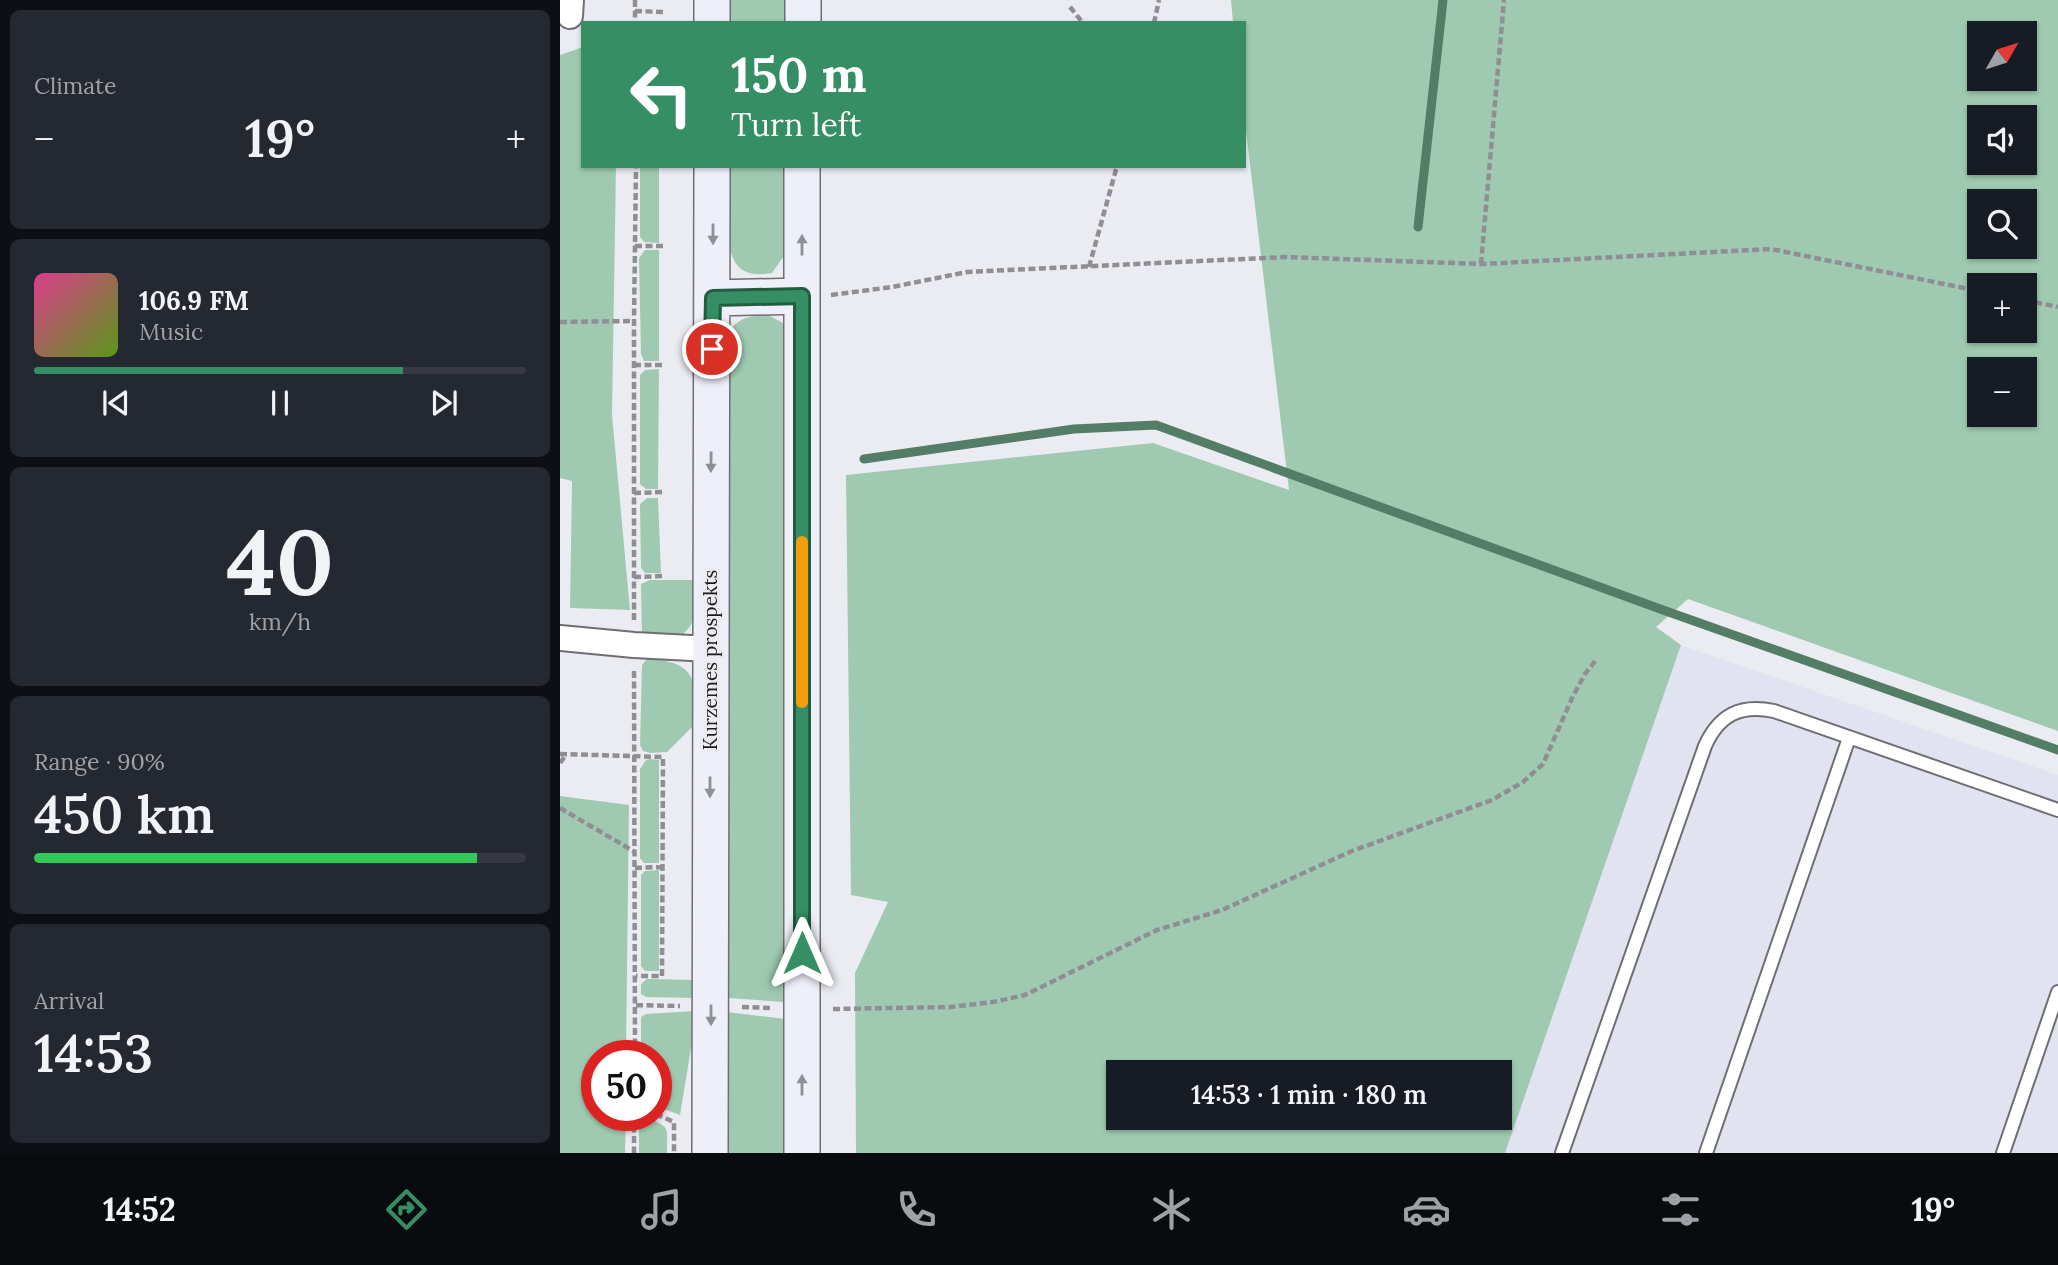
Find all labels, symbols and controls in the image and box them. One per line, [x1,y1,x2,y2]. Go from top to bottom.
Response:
north arrow [1967,21,2037,91]
map controls [1967,21,2037,427]
text: 150 m [731,43,867,105]
icon: left [616,49,707,140]
text: Climate [34,71,116,100]
text: Turn left [731,104,861,145]
text: 19° [245,105,315,171]
button: sound [1967,105,2037,175]
text: − [34,115,54,163]
text: + [506,115,526,163]
button: search [1967,189,2037,259]
one-way arrow [707,224,719,246]
one-way arrow [796,234,808,256]
button: + [1967,273,2037,343]
text: 106.9 FM [139,284,249,317]
text: Music [139,317,203,346]
pin [682,319,742,379]
icon: arrive [693,330,731,368]
button: − [1967,357,2037,427]
icon: previous [97,384,135,422]
icon: pause [261,384,299,422]
icon: next [425,384,463,422]
one-way arrow [705,451,717,473]
text: 40 [226,503,334,620]
street label: Kurzemes prospekts [698,569,722,750]
text: km/h [249,607,311,636]
text: Range · 90% [34,747,165,776]
one-way arrow [704,777,716,799]
text: 450 km [34,781,214,847]
position arrow [765,916,839,990]
text: Arrival [34,986,104,1015]
one-way arrow [705,1004,717,1026]
text: 14:53 [34,1020,153,1086]
speed limit sign: 50 [581,1040,672,1131]
one-way arrow [796,1074,808,1096]
text: 14:53 · 1 min · 180 m [1191,1078,1427,1111]
icon: directions [382,1185,431,1234]
icon: music [637,1185,686,1234]
icon: phone [892,1185,941,1234]
icon: climate [1147,1185,1196,1234]
icon: car [1402,1185,1451,1234]
icon: filters [1656,1185,1705,1234]
text: 14:52 [103,1189,176,1230]
text: 19° [1911,1189,1955,1230]

